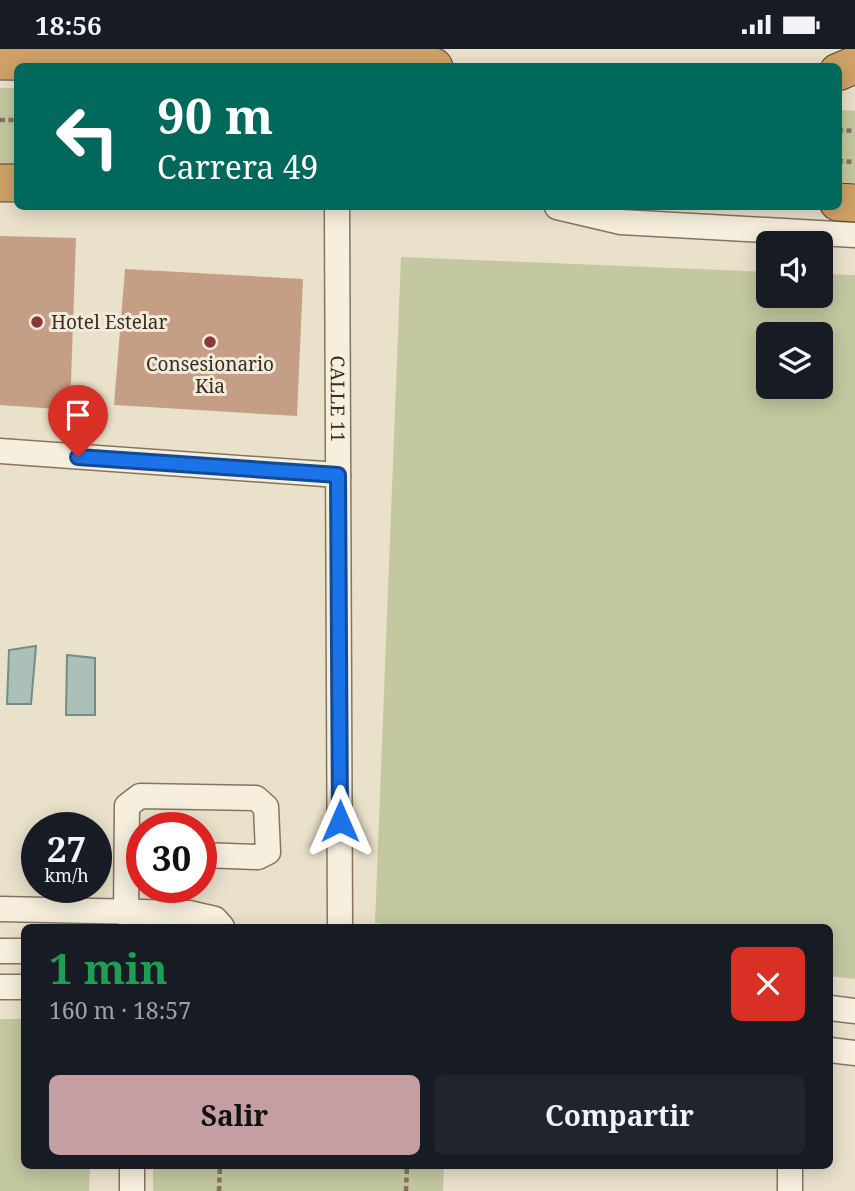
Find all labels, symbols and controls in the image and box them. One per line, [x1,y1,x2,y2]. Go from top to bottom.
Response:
text: 18:56 [35,7,102,43]
text: 90 m [157,82,273,148]
icon: left [42,91,133,182]
text: Carrera 49 [157,145,318,188]
map controls [756,231,833,399]
button: sound [756,231,833,308]
place label: Hotel Estelar [51,309,168,335]
marker: Hotel Estelar [29,314,45,330]
button: layers [756,322,833,399]
marker: Consesionario Kia [202,334,218,350]
place label: Consesionario Kia [146,351,274,399]
street label: CALLE 11 [325,356,351,442]
pin [48,385,108,457]
icon: arrive [59,396,97,434]
position arrow [303,784,377,858]
speed limit sign: 30 [126,812,217,903]
text: 27 [47,825,86,872]
text: km/h [44,863,89,887]
text: 1 min [49,939,168,996]
button: close [731,947,805,1021]
text: 160 m · 18:57 [49,994,191,1026]
button: Salir [49,1075,420,1155]
button: Compartir [434,1075,805,1155]

